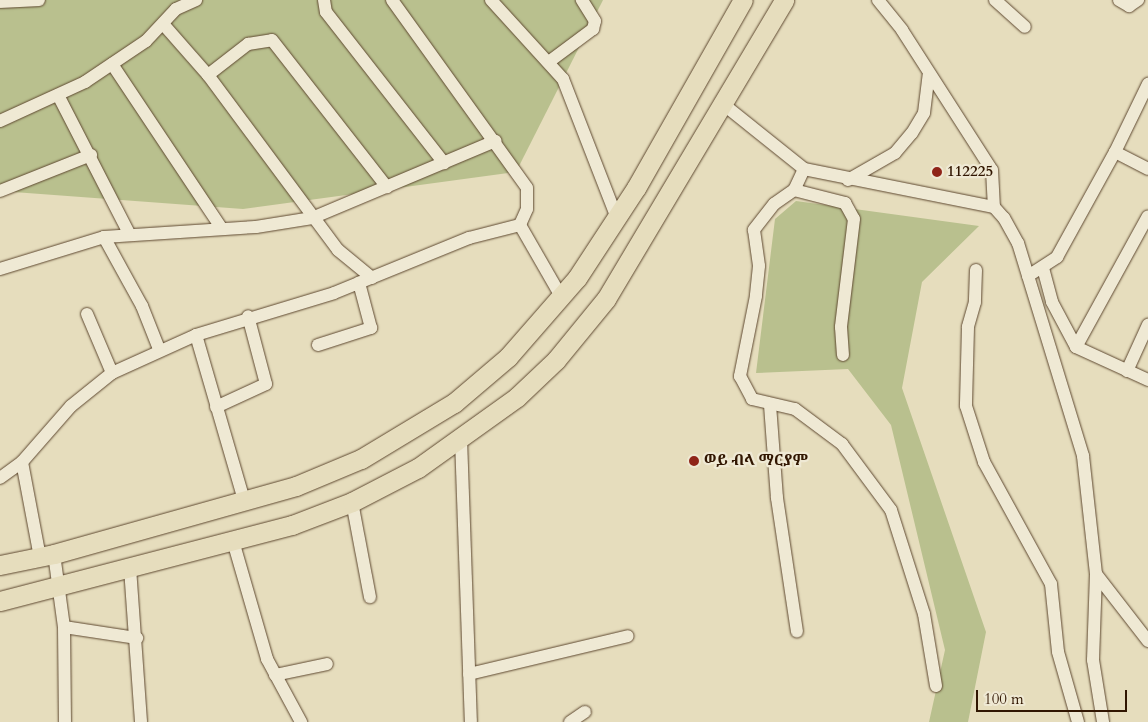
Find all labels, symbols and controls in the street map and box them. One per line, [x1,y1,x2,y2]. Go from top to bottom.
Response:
place label: 112225 [947,163,993,181]
marker: 112225 [931,166,943,178]
place label: ወይ ብላ ማርያም [704,452,808,470]
marker: ወይ ብላ ማርያም [688,455,700,467]
scale bar [978,680,1129,712]
text: 100 m [984,689,1024,709]

